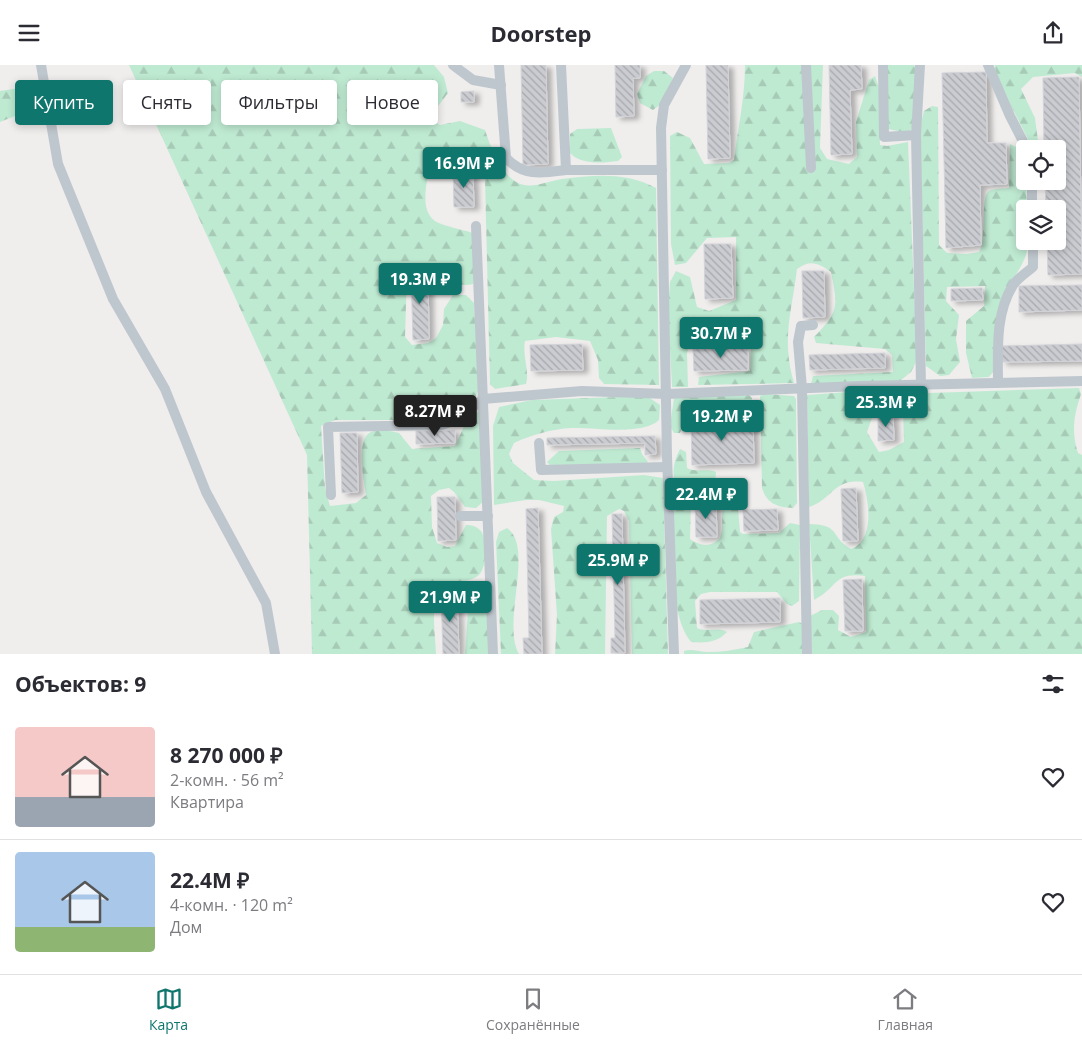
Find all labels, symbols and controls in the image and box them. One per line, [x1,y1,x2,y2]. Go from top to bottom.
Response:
text: Doorstep [491,18,591,48]
icon: menu [15,19,43,47]
icon: share [1039,19,1067,47]
chip: Купить [15,80,113,125]
chip: Снять [123,80,211,125]
chip: Фильтры [221,80,337,125]
chip: Новое [347,80,438,125]
map controls [1016,140,1066,250]
button: locate [1016,140,1066,190]
pin: 16.9M ₽ [418,147,510,189]
text: 16.9M ₽ [434,152,494,174]
button: layers [1016,200,1066,250]
pin: 19.3M ₽ [374,263,466,305]
text: 19.3M ₽ [390,268,450,290]
pin: 30.7M ₽ [675,317,767,359]
text: 30.7M ₽ [691,322,751,344]
pin: 25.3M ₽ [840,385,932,428]
text: 25.3M ₽ [856,391,916,413]
pin: 8.27M ₽ [389,395,481,437]
pin: 19.2M ₽ [676,399,768,442]
text: 8.27M ₽ [405,400,465,422]
text: 19.2M ₽ [692,405,752,427]
pin: 22.4M ₽ [660,477,752,520]
text: 22.4M ₽ [676,483,736,505]
pin: 25.9M ₽ [572,543,664,586]
text: 25.9M ₽ [588,549,648,571]
pin: 21.9M ₽ [404,581,496,623]
text: 21.9M ₽ [420,586,480,608]
text: Объектов: 9 [15,670,146,698]
icon: filters [1039,670,1067,698]
text: 8 270 000 ₽ [170,741,283,769]
icon: home [55,747,115,807]
icon: heart [1039,763,1067,791]
text: 2-комн. · 56 m² [170,769,284,791]
text: Квартира [170,791,244,813]
text: 22.4M ₽ [170,866,250,894]
icon: home [55,872,115,932]
icon: heart [1039,888,1067,916]
text: 4-комн. · 120 m² [170,894,293,916]
text: Дом [170,916,202,938]
tab: Карта [149,985,188,1034]
tab: Сохранённые [486,985,580,1034]
tab: Главная [878,985,933,1034]

